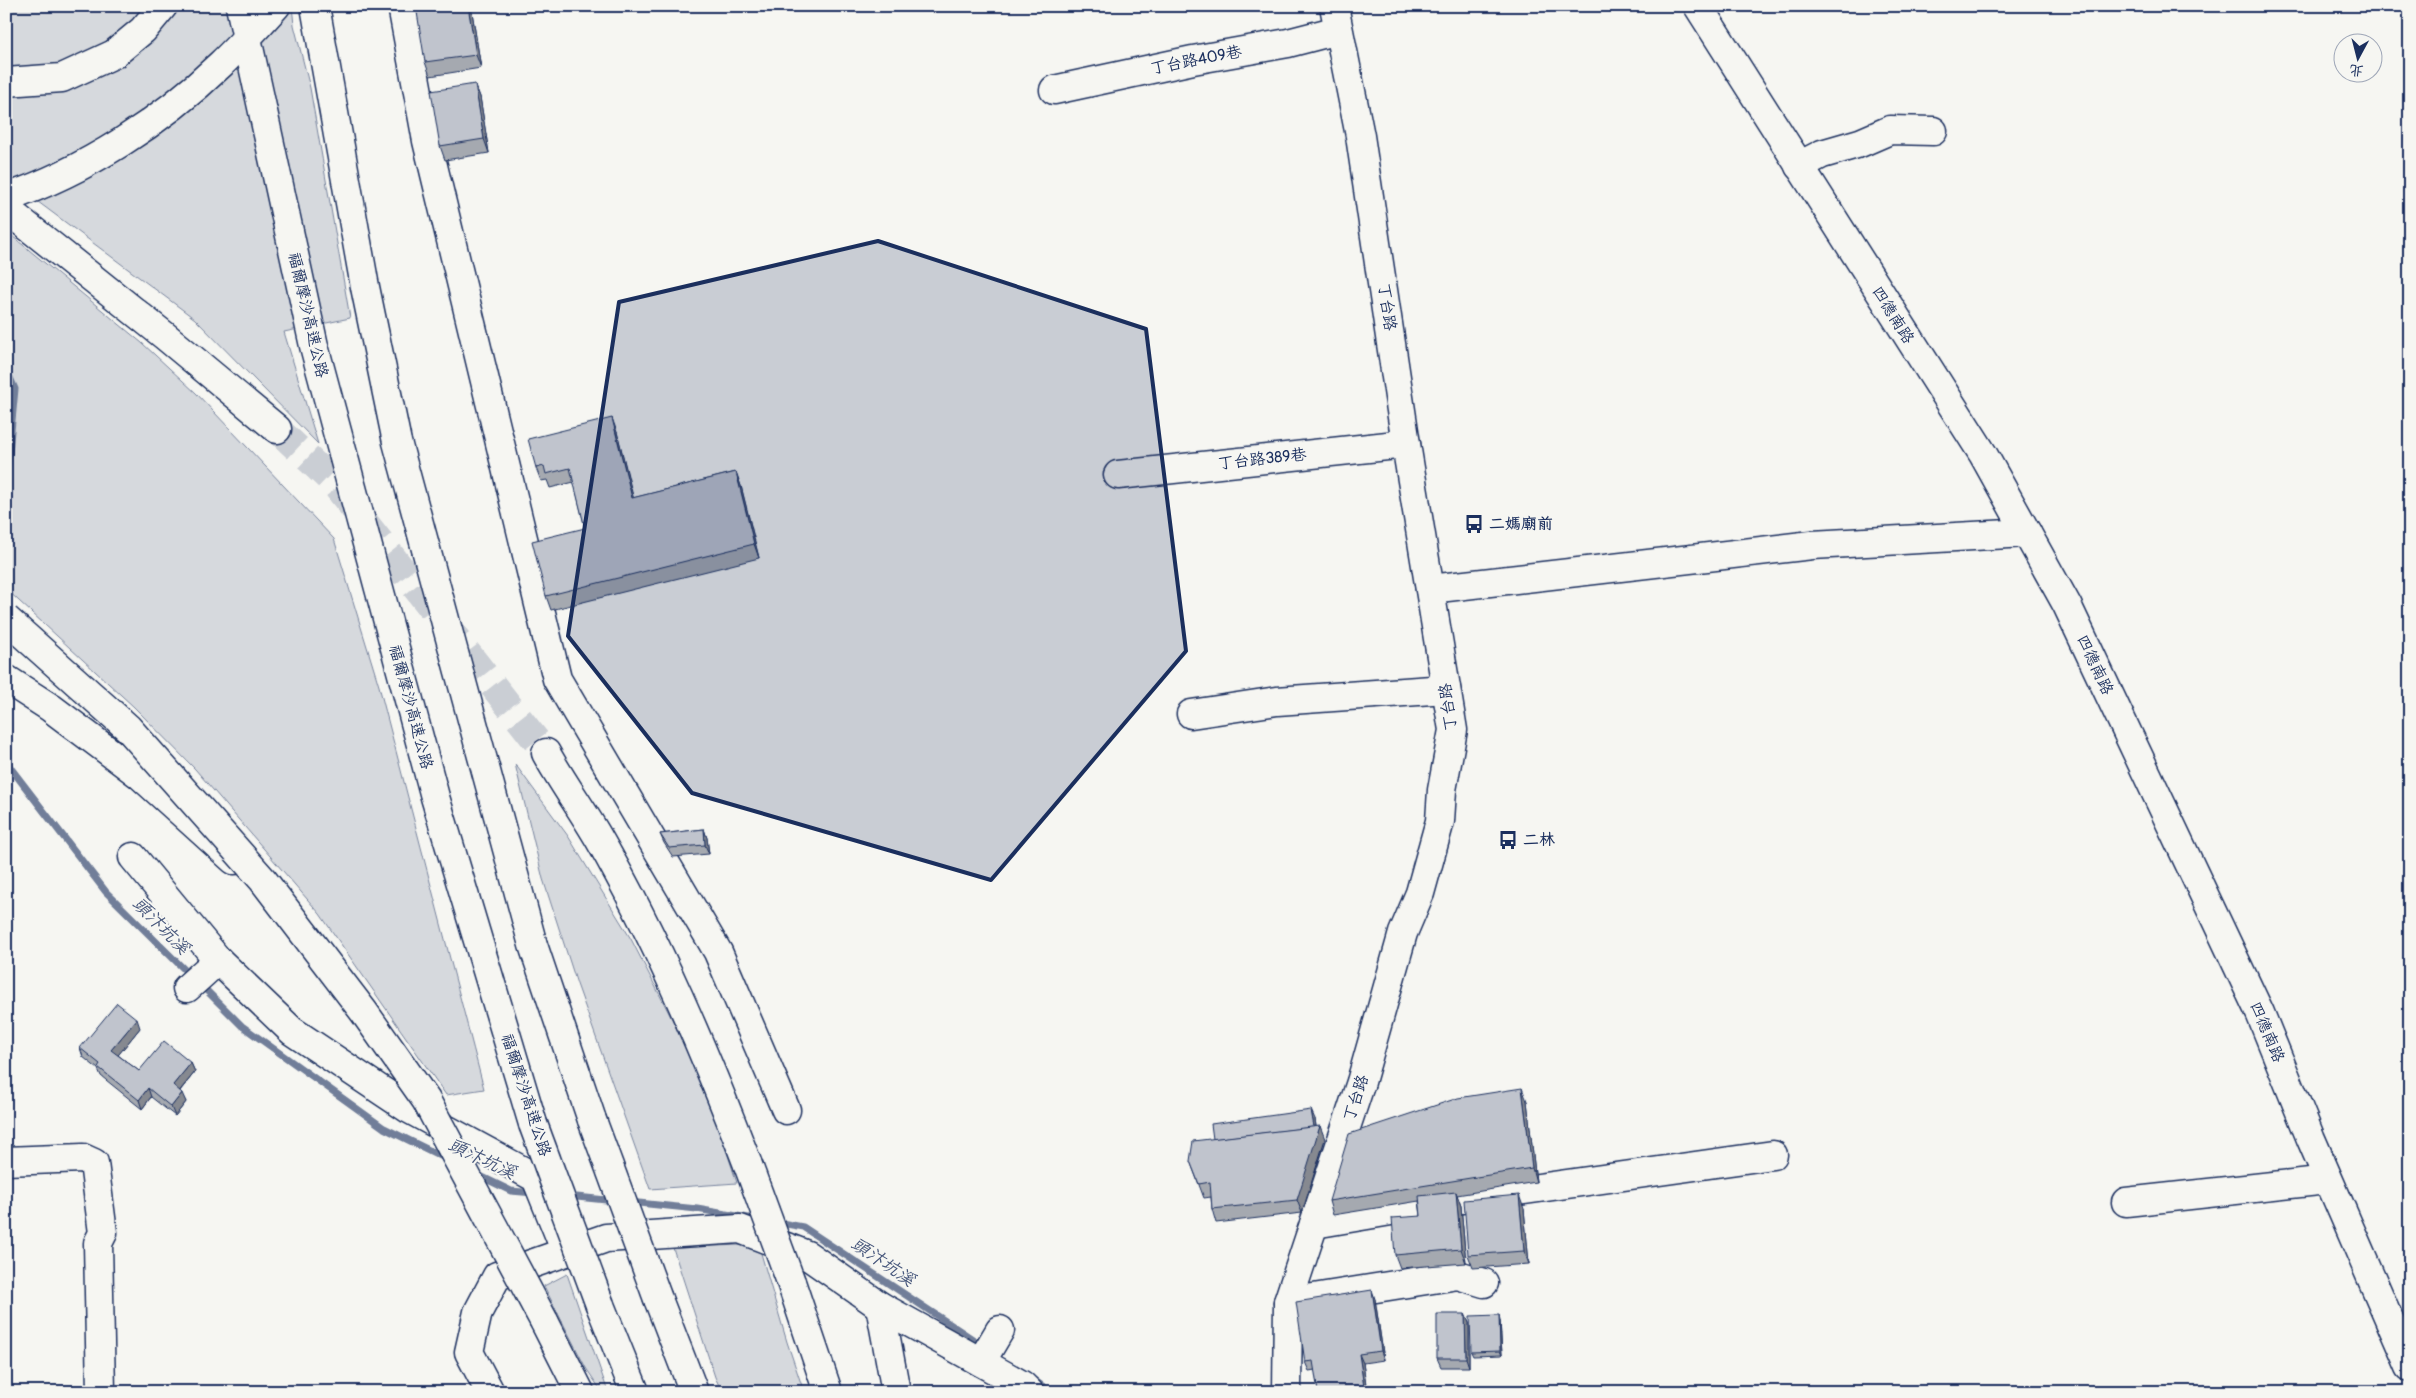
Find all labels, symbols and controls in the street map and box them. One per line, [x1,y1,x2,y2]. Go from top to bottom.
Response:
north arrow [2334,32,2384,82]
street label: 丁台路409巷 [1149,41,1243,79]
text: 北 [2348,61,2364,80]
street label: 福爾摩沙高速公路 [284,250,332,380]
street label: 丁台路 [1374,282,1400,332]
street label: 四德南路 [1868,283,1918,347]
street label: 丁台路389巷 [1217,444,1307,474]
bus stop icon: 二媽廟前 [1463,513,1485,535]
place label: 二媽廟前 [1489,514,1553,534]
street label: 四德南路 [2072,632,2118,698]
street label: 福爾摩沙高速公路 [385,643,437,771]
street label: 丁台路 [1435,682,1461,732]
bus stop icon: 二林 [1497,829,1519,851]
place label: 二林 [1523,830,1555,850]
water label: 頭汴坑溪 [127,892,195,960]
street label: 四德南路 [2245,999,2289,1065]
street label: 福爾摩沙高速公路 [497,1031,555,1159]
street label: 丁台路 [1339,1072,1373,1124]
water label: 頭汴坑溪 [445,1133,520,1185]
water label: 頭汴坑溪 [847,1232,920,1292]

